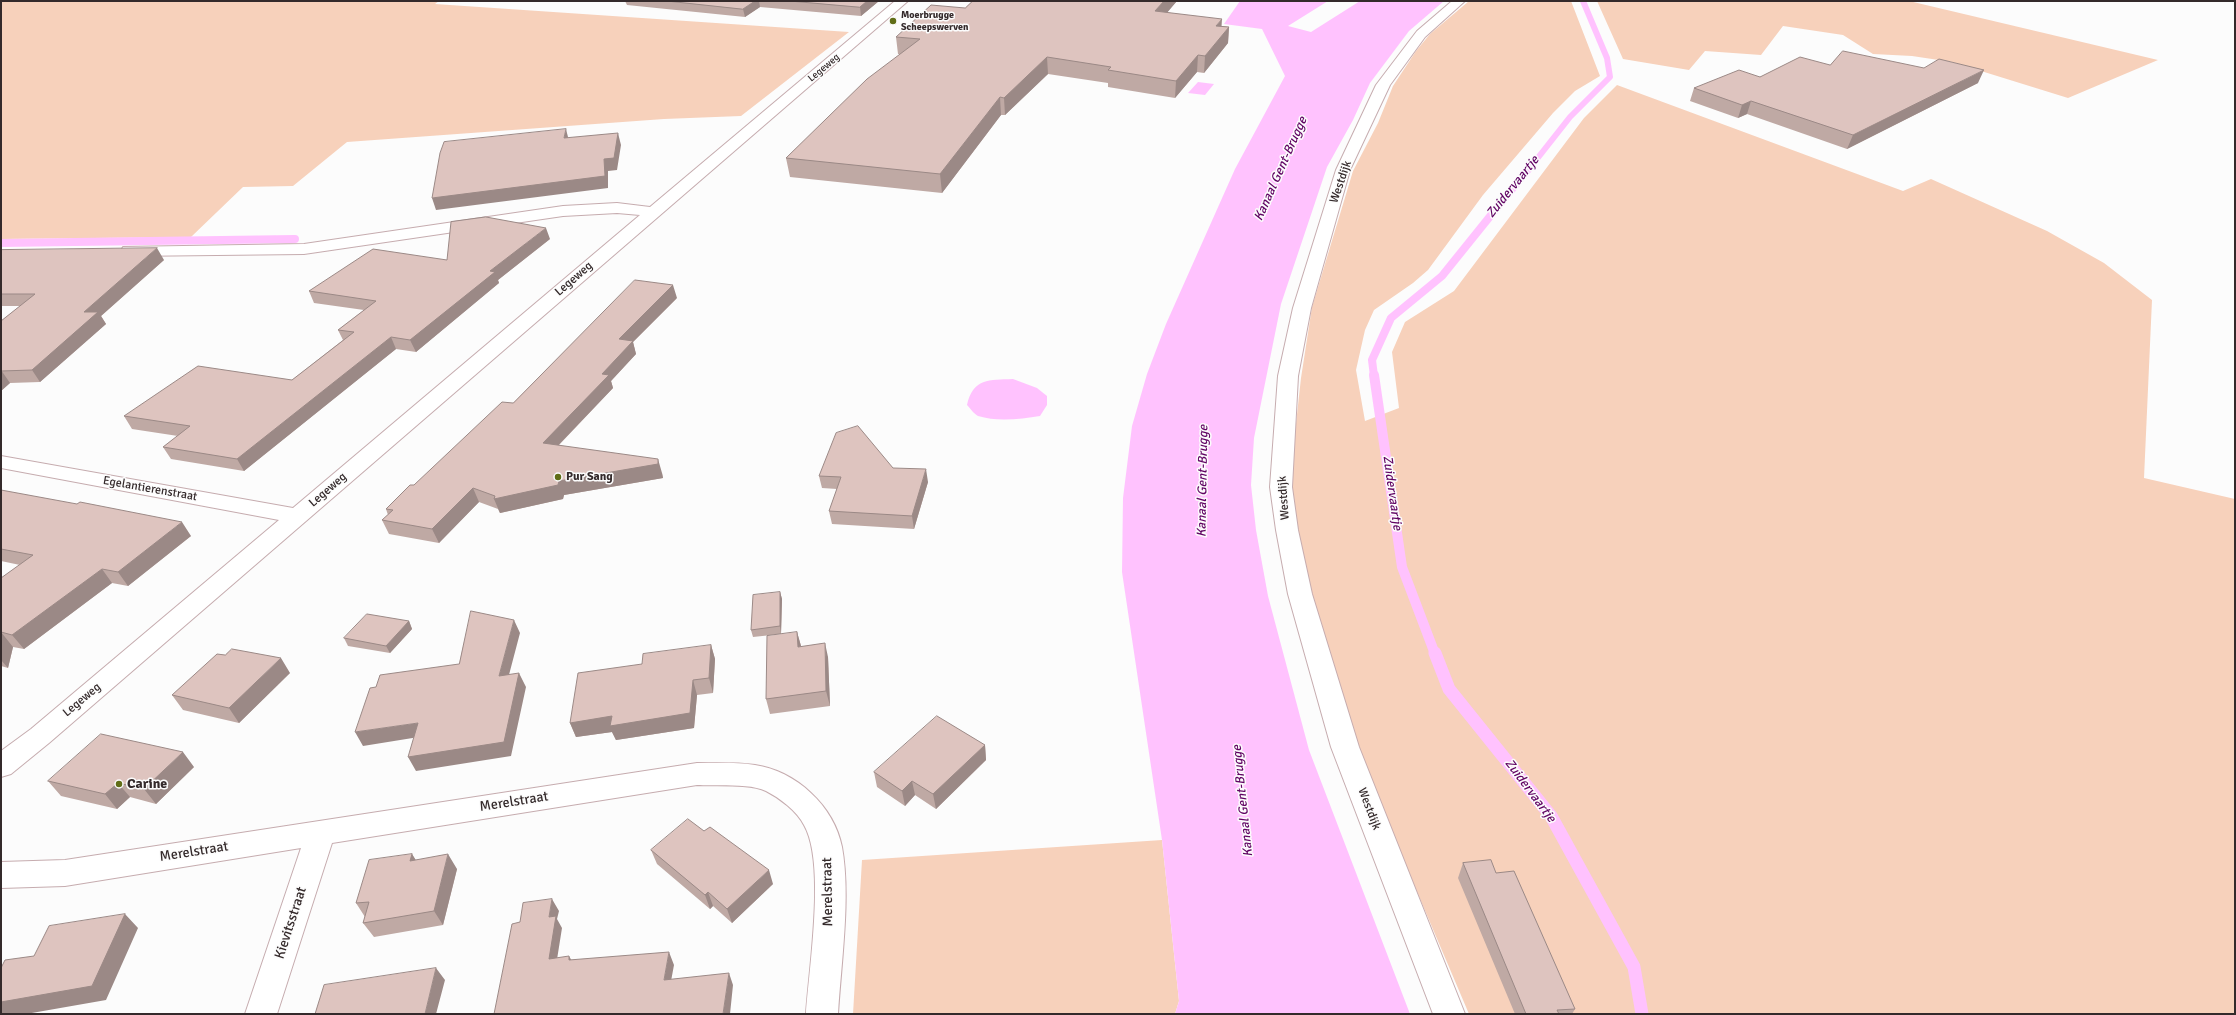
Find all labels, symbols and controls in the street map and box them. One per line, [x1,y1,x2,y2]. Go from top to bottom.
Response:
place label: Moerbrugge Scheepswerven [901,9,968,32]
marker: Moerbrugge Scheepswerven [888,16,898,26]
street label: Legeweg [806,51,842,85]
water label: Kanaal Gent-Brugge [1251,115,1311,223]
water label: Zuidervaartje [1483,153,1543,221]
street label: Westdijk [1327,159,1355,205]
street label: Legeweg [552,259,596,299]
water label: Kanaal Gent-Brugge [1194,425,1212,537]
water label: Zuidervaartje [1379,455,1405,531]
street label: Legeweg [306,470,350,510]
place label: Pur Sang [566,470,613,484]
marker: Pur Sang [553,472,563,482]
street label: Egelantierenstraat [102,474,198,504]
street label: Westdijk [1275,476,1293,520]
street label: Legeweg [60,680,104,720]
water label: Kanaal Gent-Brugge [1229,744,1257,858]
water label: Zuidervaartje [1501,756,1559,826]
place label: Carine [127,776,167,792]
marker: Carine [114,779,124,789]
street label: Westdijk [1354,786,1384,832]
street label: Merelstraat [478,788,550,816]
street label: Merelstraat [158,838,230,866]
street label: Merelstraat [819,857,837,927]
street label: Kievitsstraat [271,885,311,961]

